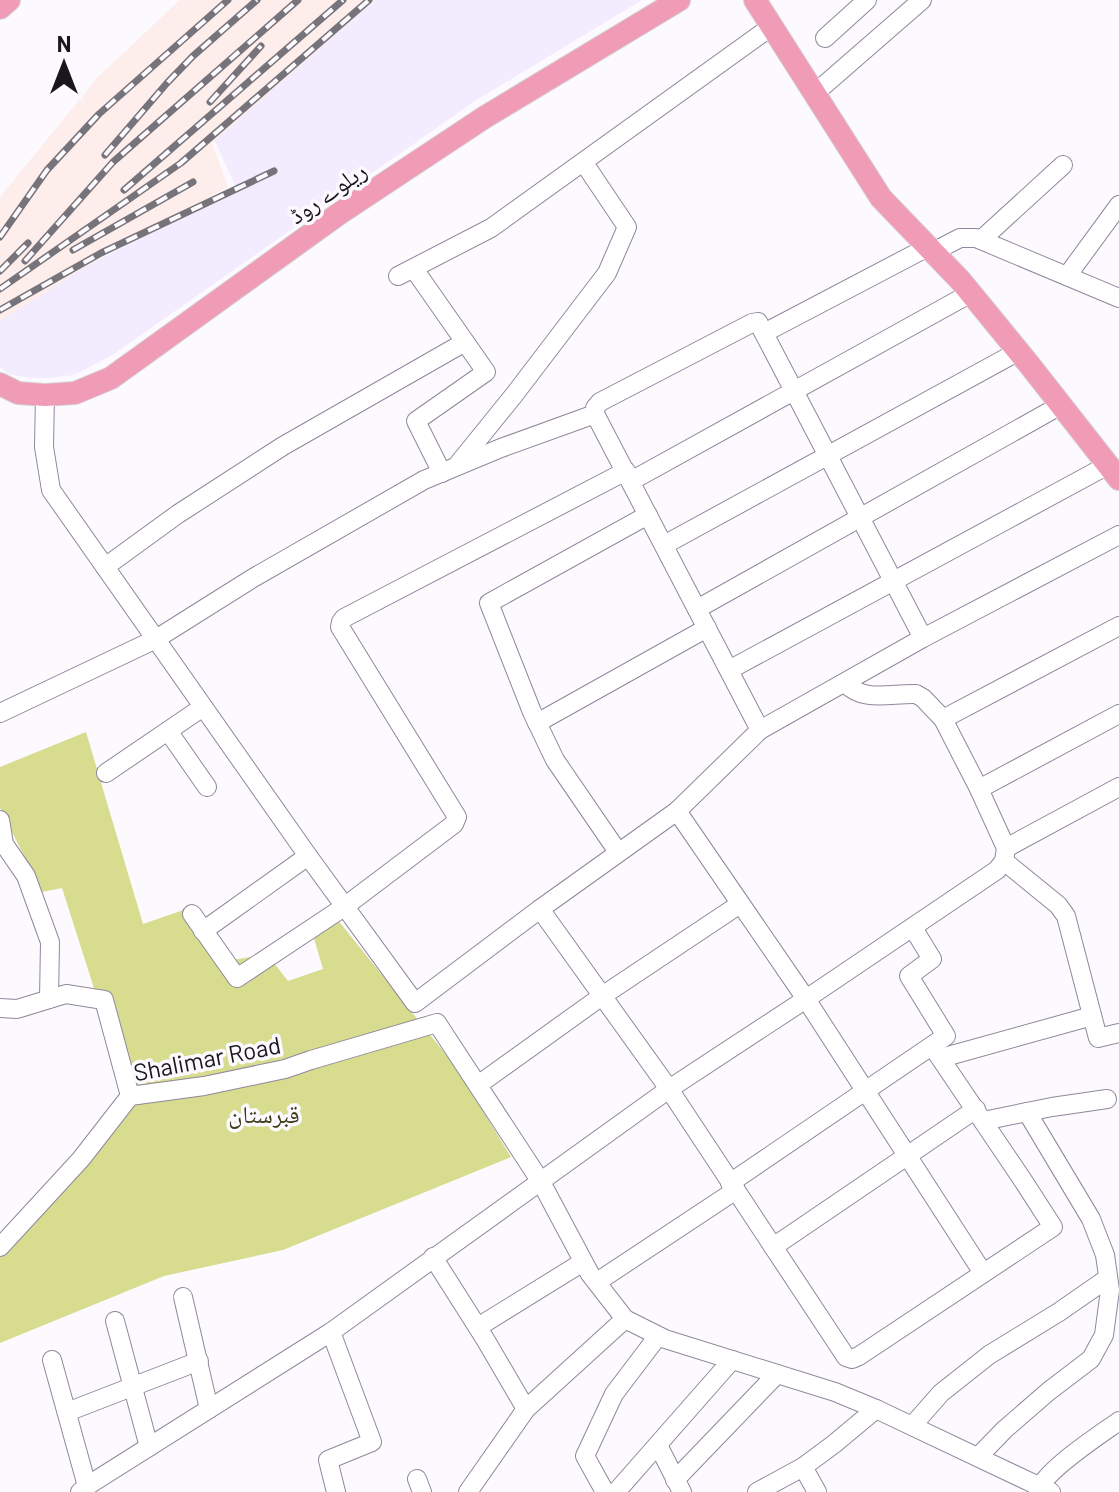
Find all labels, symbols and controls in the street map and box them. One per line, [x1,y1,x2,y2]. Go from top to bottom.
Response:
north arrow [24,24,104,104]
text: N [57,30,71,56]
street label: ریلوے روڈ [282,155,372,230]
street label: Shalimar Road [131,1029,283,1087]
park label: قبرستان [228,1099,300,1129]

